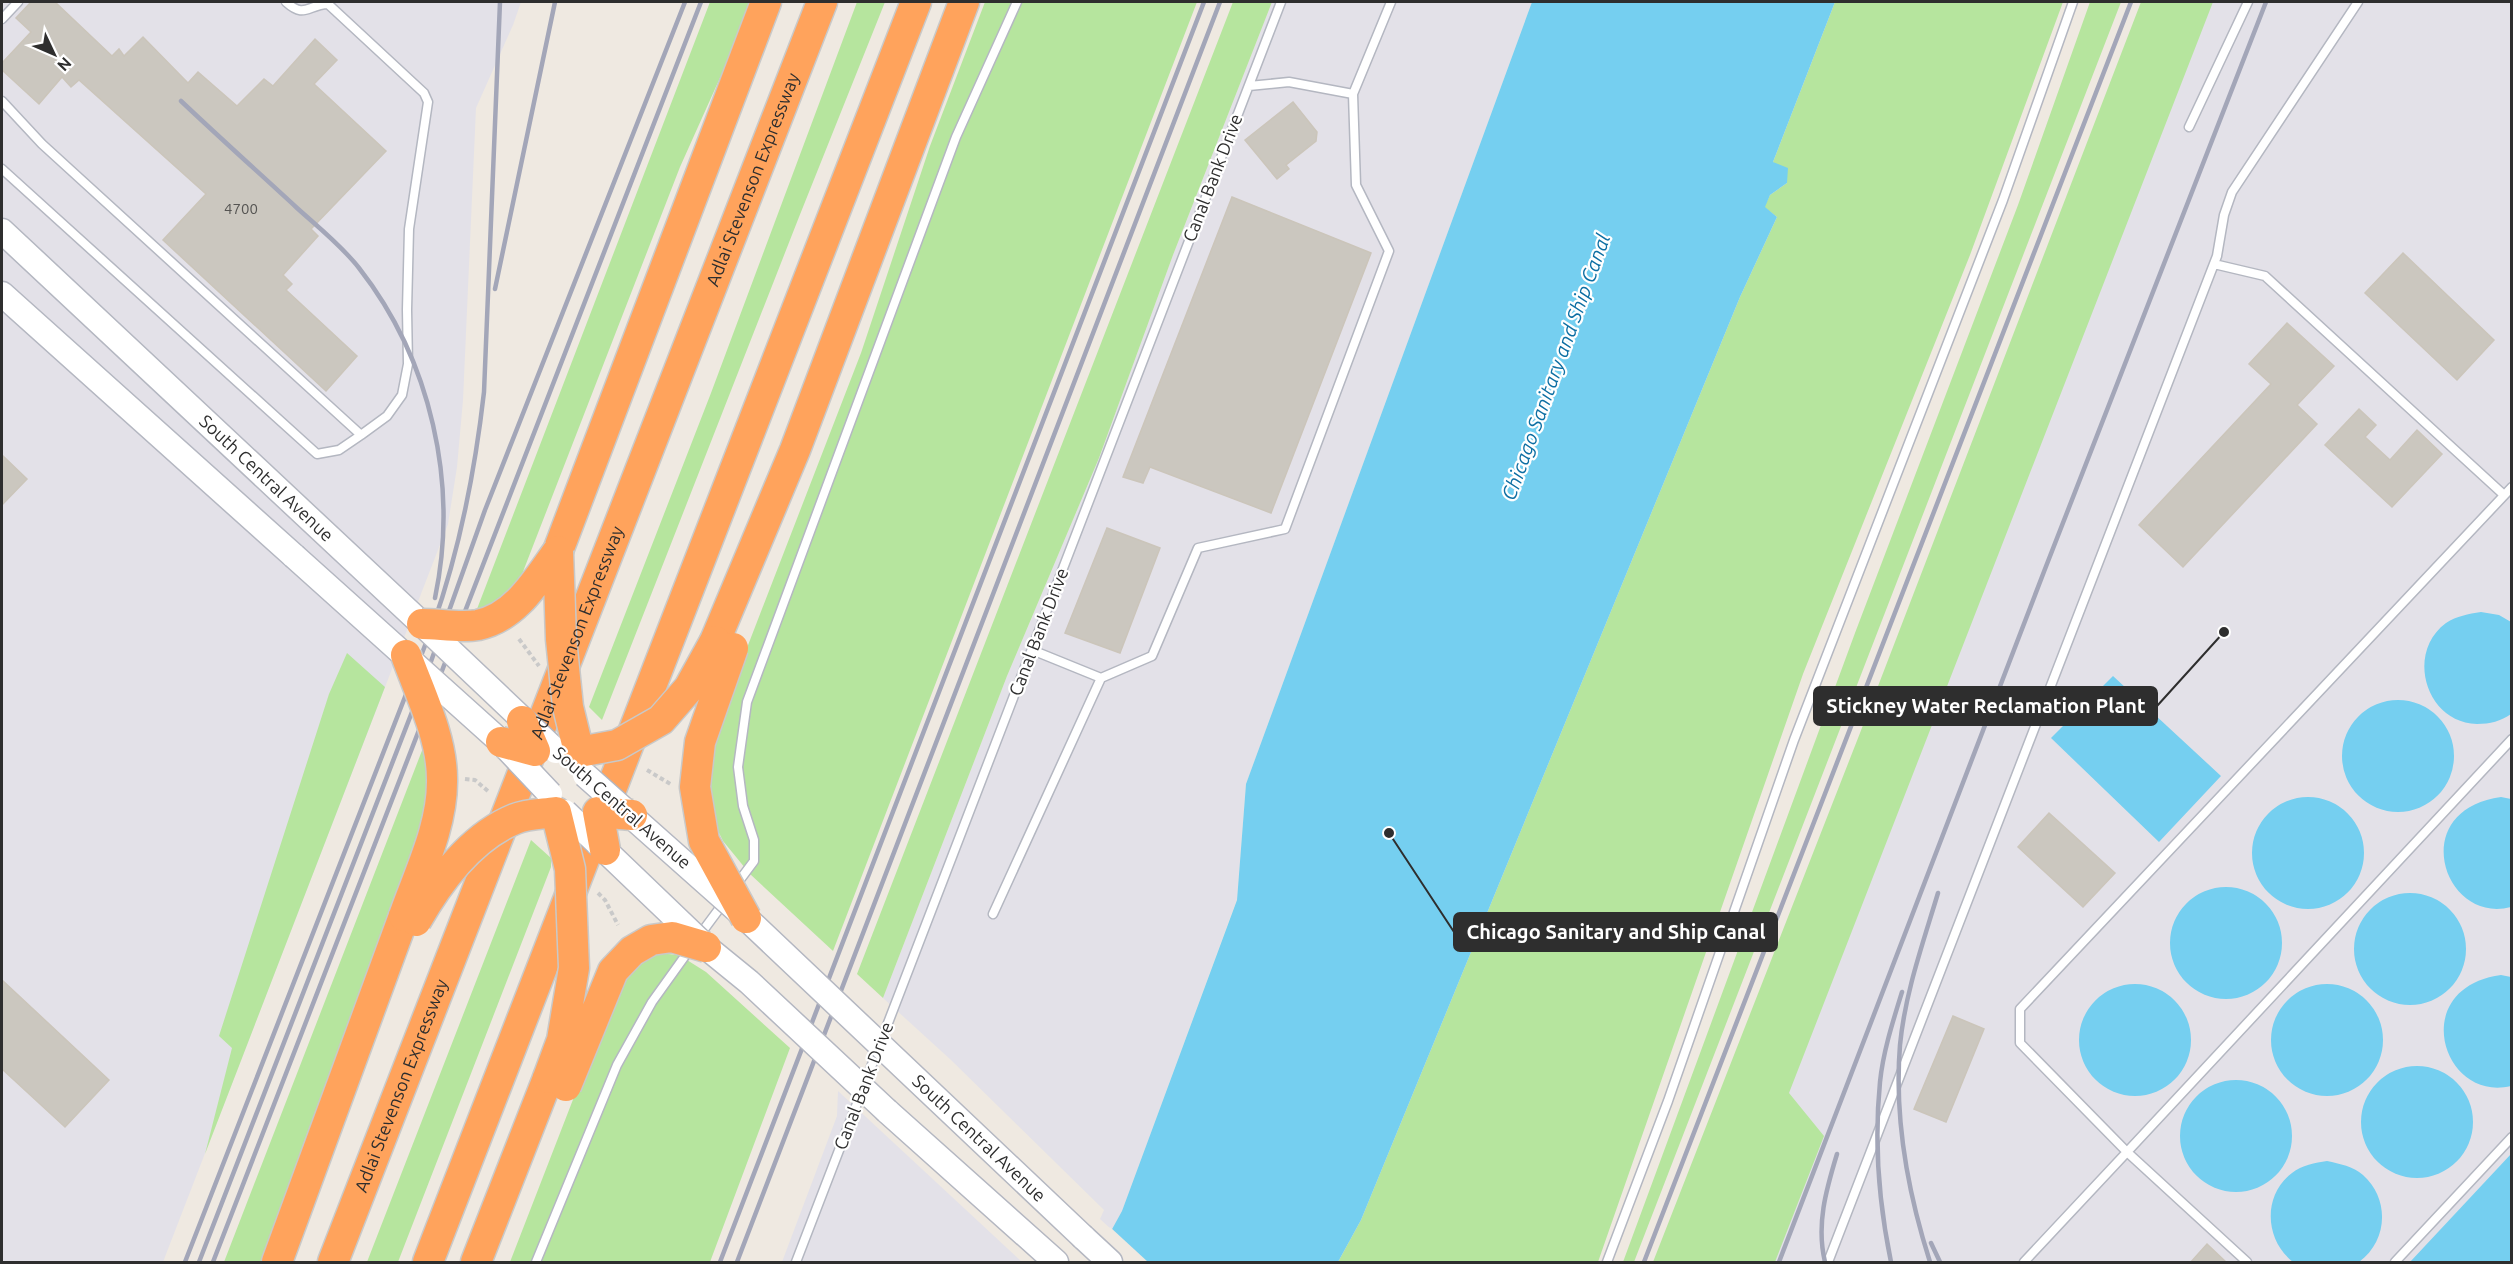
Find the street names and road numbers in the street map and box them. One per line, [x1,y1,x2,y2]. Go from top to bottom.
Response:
street label: Adlai Stevenson Expressway [702,70,803,289]
street label: Canal Bank Drive [1178,111,1246,244]
street label: South Central Avenue [196,410,338,545]
street label: Adlai Stevenson Expressway [526,523,627,742]
street label: Canal Bank Drive [1004,565,1072,698]
street label: South Central Avenue [550,742,695,872]
street label: Adlai Stevenson Expressway [350,976,451,1195]
street label: Canal Bank Drive [829,1019,897,1152]
street label: South Central Avenue [909,1070,1050,1205]

